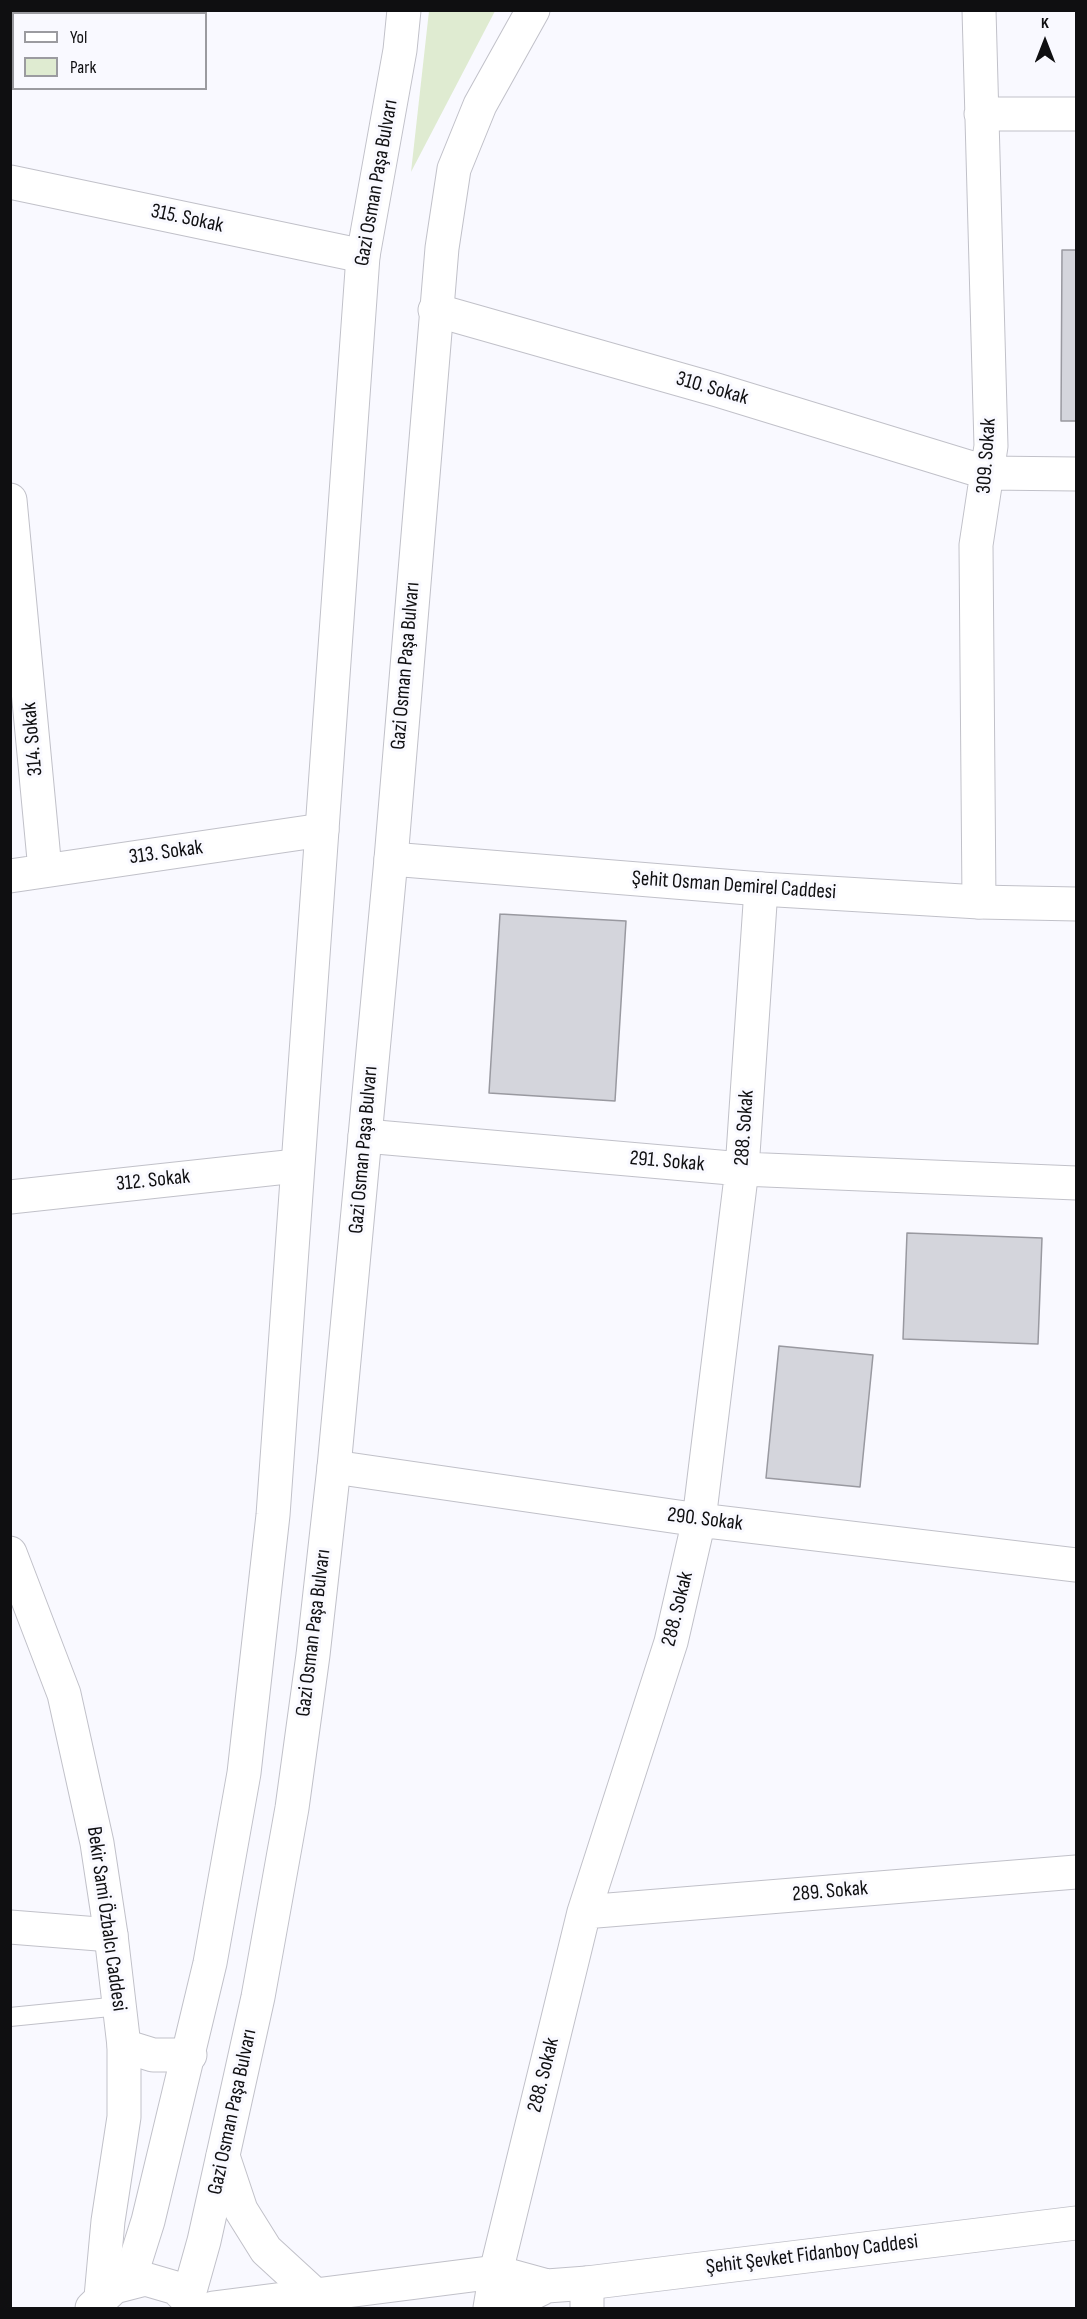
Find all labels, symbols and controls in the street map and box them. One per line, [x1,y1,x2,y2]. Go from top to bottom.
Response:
legend [12,12,207,90]
north arrow [1015,12,1075,72]
text: K [1041,14,1049,33]
text: Yol [70,27,87,48]
text: Park [70,57,96,78]
street label: Gazi Osman Paşa Bulvarı [350,98,404,268]
street label: 315. Sokak [148,199,226,239]
street label: 310. Sokak [673,367,751,411]
street label: 309. Sokak [972,417,1002,495]
street label: Gazi Osman Paşa Bulvarı [386,581,426,751]
street label: 314. Sokak [17,701,49,777]
street label: 313. Sokak [128,835,204,871]
street label: Şehit Osman Demirel Caddesi [631,866,837,906]
street label: Gazi Osman Paşa Bulvarı [344,1065,384,1235]
street label: 288. Sokak [730,1089,760,1167]
street label: 291. Sokak [629,1146,705,1178]
street label: 312. Sokak [115,1165,191,1197]
street label: 290. Sokak [666,1503,744,1537]
street label: Gazi Osman Paşa Bulvarı [291,1548,337,1718]
street label: 288. Sokak [657,1569,699,1649]
street label: Bekir Sami Özbalcı Caddesi [81,1825,131,2013]
street label: 289. Sokak [791,1876,869,1908]
street label: Gazi Osman Paşa Bulvarı [203,2027,263,2197]
street label: 288. Sokak [523,2035,565,2115]
street label: Şehit Şevket Fidanboy Caddesi [705,2229,919,2281]

